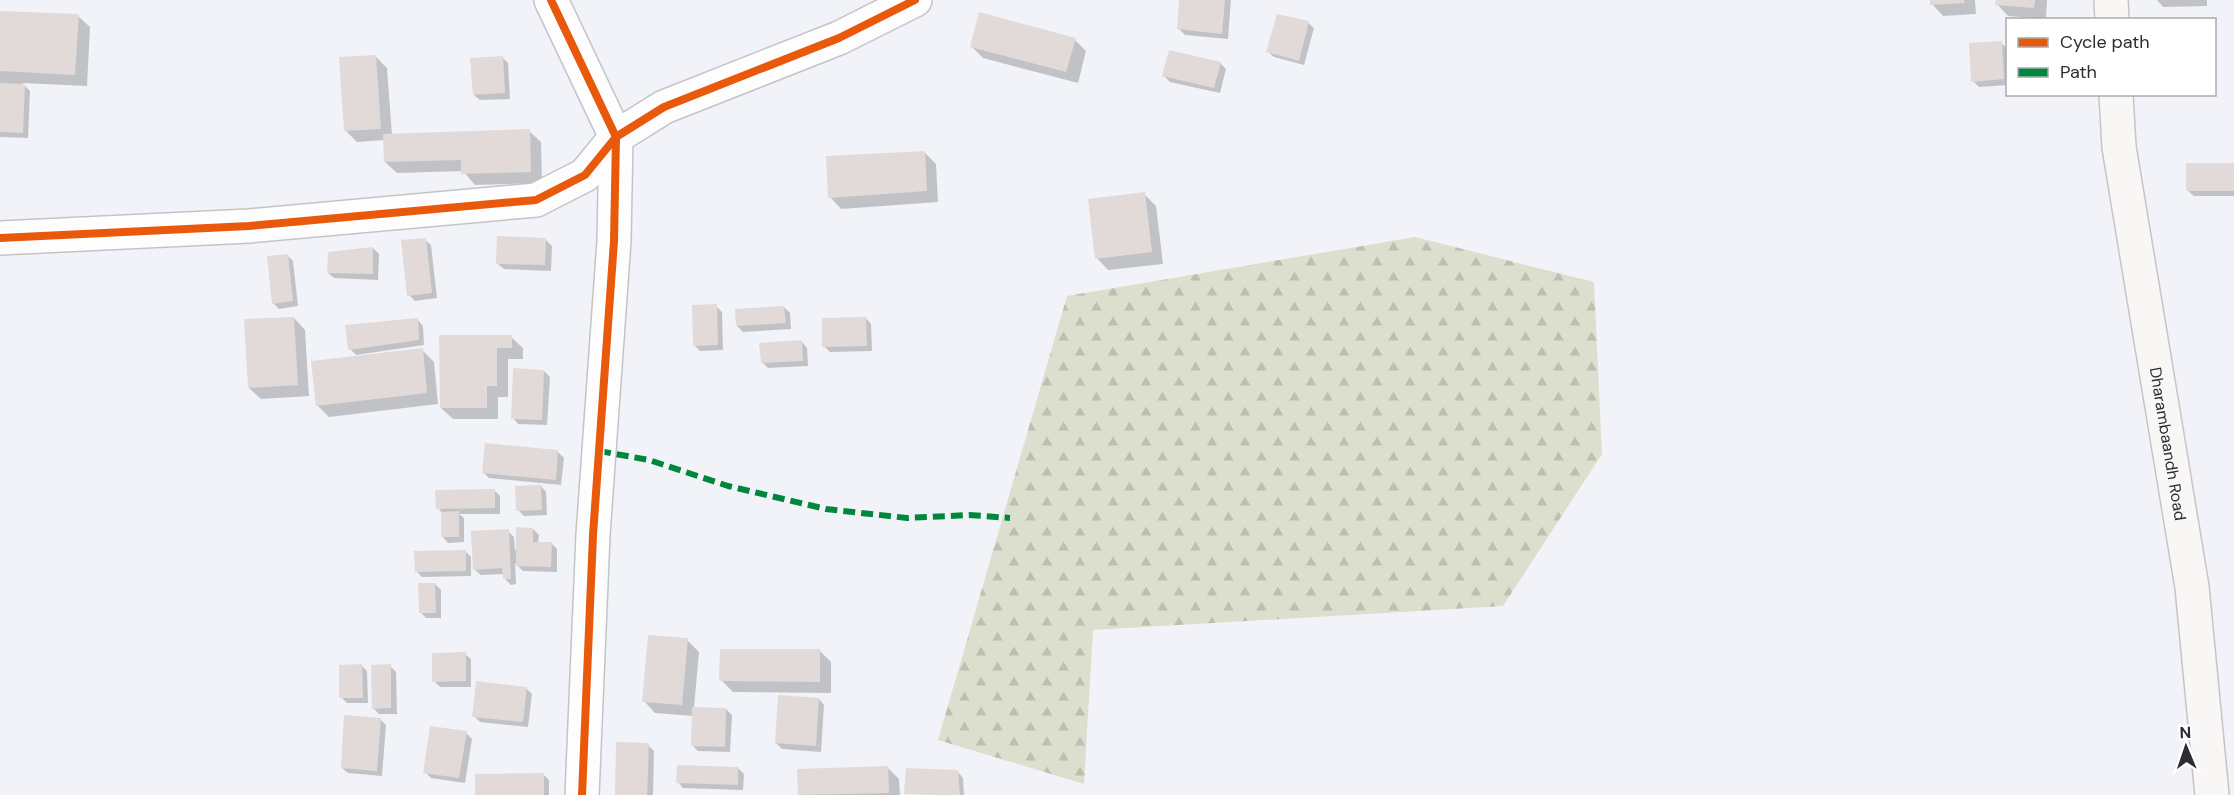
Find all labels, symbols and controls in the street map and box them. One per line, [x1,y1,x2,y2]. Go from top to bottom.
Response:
legend [2006,18,2216,96]
text: Cycle path [2060,30,2150,54]
text: Path [2060,60,2097,84]
street label: Dharambaandh Road [2145,366,2191,522]
north arrow [2156,717,2216,777]
text: N [2179,722,2192,743]

